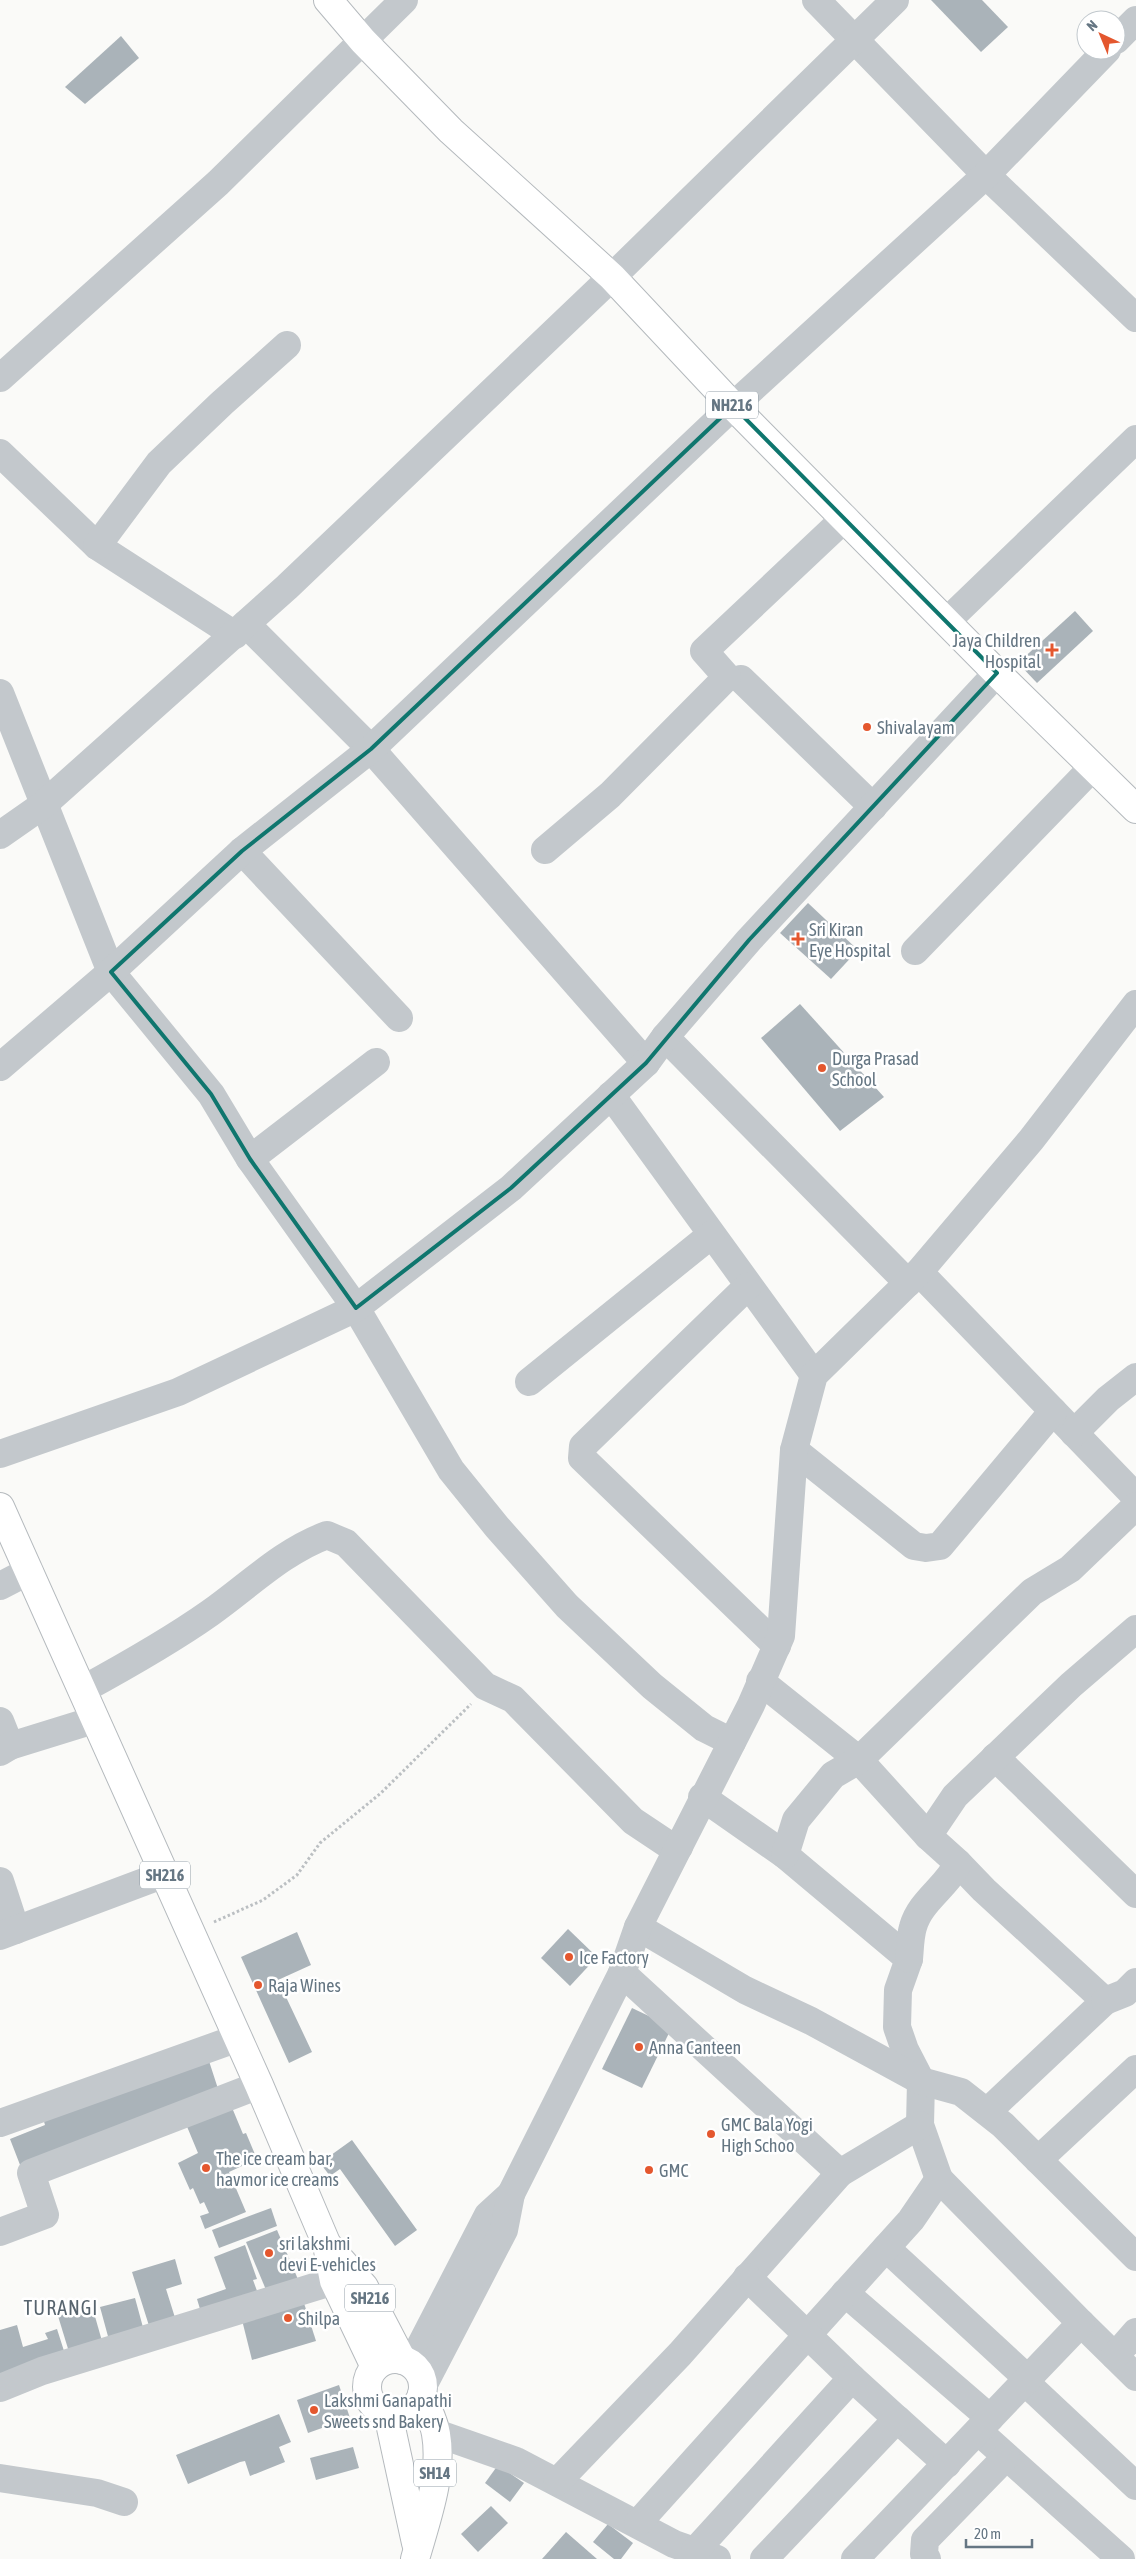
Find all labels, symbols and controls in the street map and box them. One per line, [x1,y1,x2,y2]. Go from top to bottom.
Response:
north arrow [1076,10,1126,60]
text: N [1083,17,1100,34]
road number: NH216 [706,392,758,418]
place label: Jaya Children Hospital [952,630,1041,672]
marker: Jaya Children Hospital [1045,643,1059,657]
place label: Shivalayam [877,717,955,738]
marker: Shivalayam [861,721,873,733]
place label: Sri Kiran Eye Hospital [809,919,891,961]
marker: Sri Kiran Eye Hospital [791,932,805,946]
place label: Durga Prasad School [832,1048,919,1090]
marker: Durga Prasad School [816,1062,828,1074]
road number: SH216 [140,1862,190,1888]
place label: Ice Factory [579,1947,649,1968]
marker: Ice Factory [563,1951,575,1963]
place label: Raja Wines [268,1975,341,1996]
marker: Raja Wines [252,1979,264,1991]
place label: Anna Canteen [649,2037,741,2058]
marker: Anna Canteen [633,2041,645,2053]
place label: GMC Bala Yogi High Schoo [721,2114,813,2156]
marker: GMC Bala Yogi High Schoo [705,2128,717,2140]
place label: The ice cream bar, havmor ice creams [216,2148,339,2190]
place label: GMC [659,2160,689,2181]
marker: The ice cream bar, havmor ice creams [200,2162,212,2174]
marker: GMC [643,2164,655,2176]
place label: sri lakshmi devi E-vehicles [279,2233,376,2275]
marker: sri lakshmi devi E-vehicles [263,2247,275,2259]
road number: SH216 [345,2284,395,2312]
district label: TURANGI [24,2296,98,2319]
place label: Shilpa [298,2308,340,2329]
marker: Shilpa [282,2312,294,2324]
place label: Lakshmi Ganapathi Sweets snd Bakery [324,2390,452,2432]
marker: Lakshmi Ganapathi Sweets snd Bakery [308,2404,320,2416]
road number: SH14 [414,2460,456,2486]
scale bar [966,2516,1032,2548]
text: 20 m [974,2525,1001,2542]

